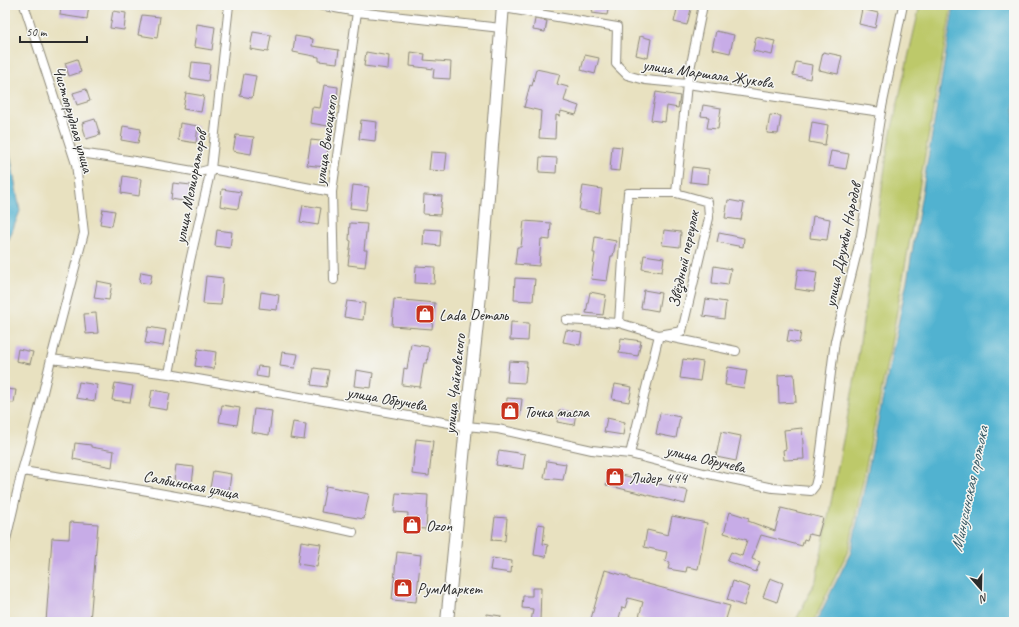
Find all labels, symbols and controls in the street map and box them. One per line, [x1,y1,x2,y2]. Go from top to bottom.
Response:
scale bar [20,18,87,44]
text: 50 m [26,24,48,40]
street label: улица Маршала Жукова [640,55,776,93]
street label: Чистопрудная улица [48,64,98,176]
street label: улица Высоцкого [310,93,342,187]
street label: улица Мелиораторов [170,125,212,246]
street label: улица Дружбы Народов [820,178,867,310]
street label: Звёздный переулок [664,207,704,309]
shop icon: Lada Dеталь [414,303,436,325]
place label: Lada Dеталь [439,305,509,325]
street label: улица Чайковского [440,332,470,436]
street label: улица Обручева [344,382,430,416]
shop icon: Точка масла [499,400,521,422]
place label: Точка масла [524,402,590,422]
water label: Минусинская протока [946,422,993,554]
street label: улица Обручева [663,440,749,478]
street label: Салбинская улица [141,466,241,504]
shop icon: Лидер 444 [604,466,626,488]
place label: Лидер 444 [629,468,689,488]
shop icon: Ozon [401,514,423,536]
place label: Ozon [426,516,453,536]
north arrow [961,569,1001,609]
shop icon: РумМаркет [392,577,414,599]
place label: РумМаркет [417,579,483,599]
text: N [977,591,990,607]

